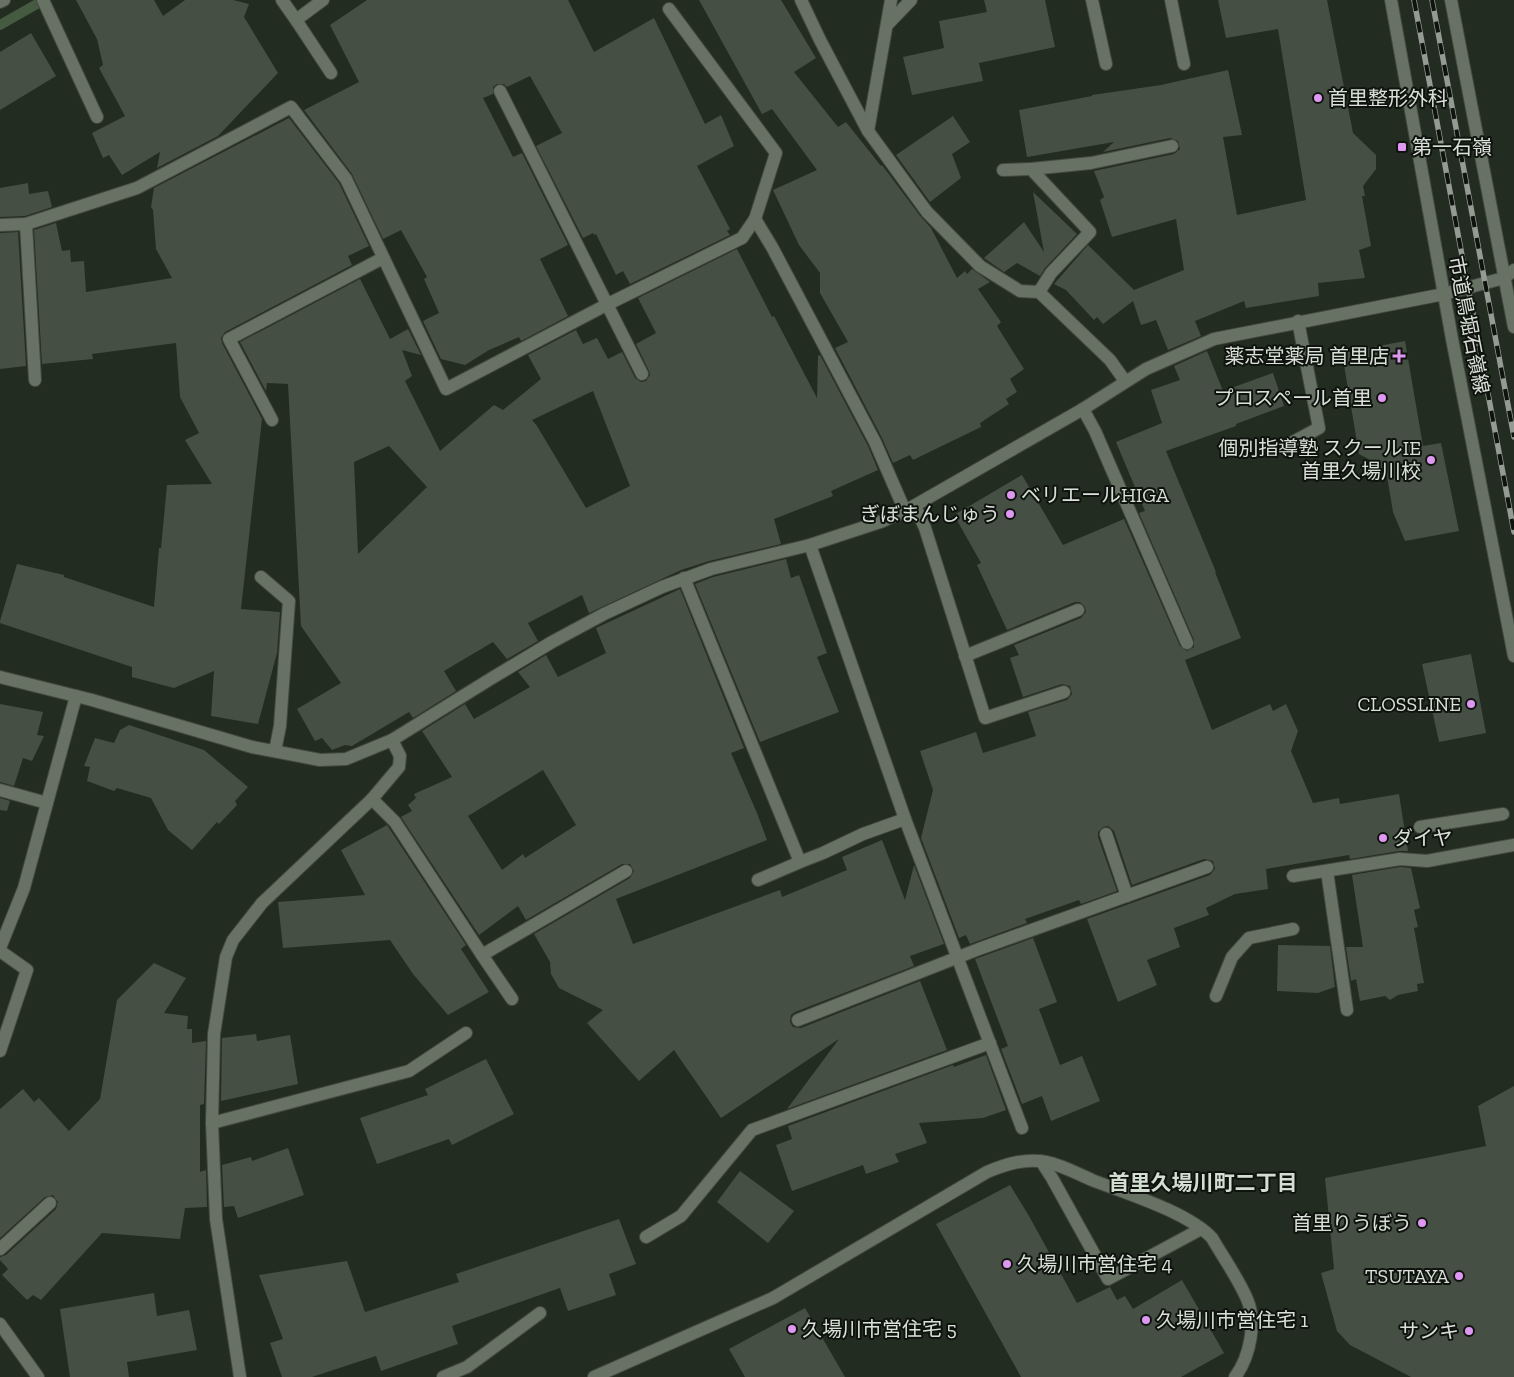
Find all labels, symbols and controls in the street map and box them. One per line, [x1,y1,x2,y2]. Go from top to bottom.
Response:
place label: 首里整形外科 [1328,86,1448,110]
marker: 首里整形外科 [1312,92,1324,104]
place label: 第一石嶺 [1412,135,1492,159]
marker: 第一石嶺 [1396,141,1408,153]
street label: 市道鳥堀石嶺線 [1444,254,1494,396]
place label: 薬志堂薬局 首里店 [1224,344,1389,368]
marker: 薬志堂薬局 首里店 [1393,350,1405,362]
place label: プロスペール首里 [1213,386,1372,410]
marker: プロスペール首里 [1376,392,1388,404]
place label: 個別指導塾 スクールIE 首里久場川校 [1218,436,1421,483]
marker: 個別指導塾 スクールIE 首里久場川校 [1425,454,1437,466]
place label: ベリエールHIGA [1021,483,1170,507]
marker: ベリエールHIGA [1005,489,1017,501]
place label: ぎぼまんじゅう [860,502,1000,526]
marker: ぎぼまんじゅう [1004,508,1016,520]
place label: CLOSSLINE [1357,692,1461,716]
marker: CLOSSLINE [1465,698,1477,710]
place label: ダイヤ [1393,826,1452,850]
marker: ダイヤ [1377,832,1389,844]
district label: 首里久場川町二丁目 [1109,1170,1298,1195]
place label: 首里りうぼう [1292,1211,1412,1235]
marker: 首里りうぼう [1416,1217,1428,1229]
place label: 久場川市営住宅 4 [1017,1252,1173,1276]
marker: 久場川市営住宅 4 [1001,1258,1013,1270]
place label: TSUTAYA [1365,1264,1450,1288]
marker: TSUTAYA [1453,1270,1465,1282]
place label: 久場川市営住宅 1 [1156,1308,1309,1332]
marker: 久場川市営住宅 1 [1140,1314,1152,1326]
place label: 久場川市営住宅 5 [802,1317,957,1341]
place label: サンキ [1399,1319,1459,1343]
marker: 久場川市営住宅 5 [786,1323,798,1335]
marker: サンキ [1463,1325,1475,1337]

